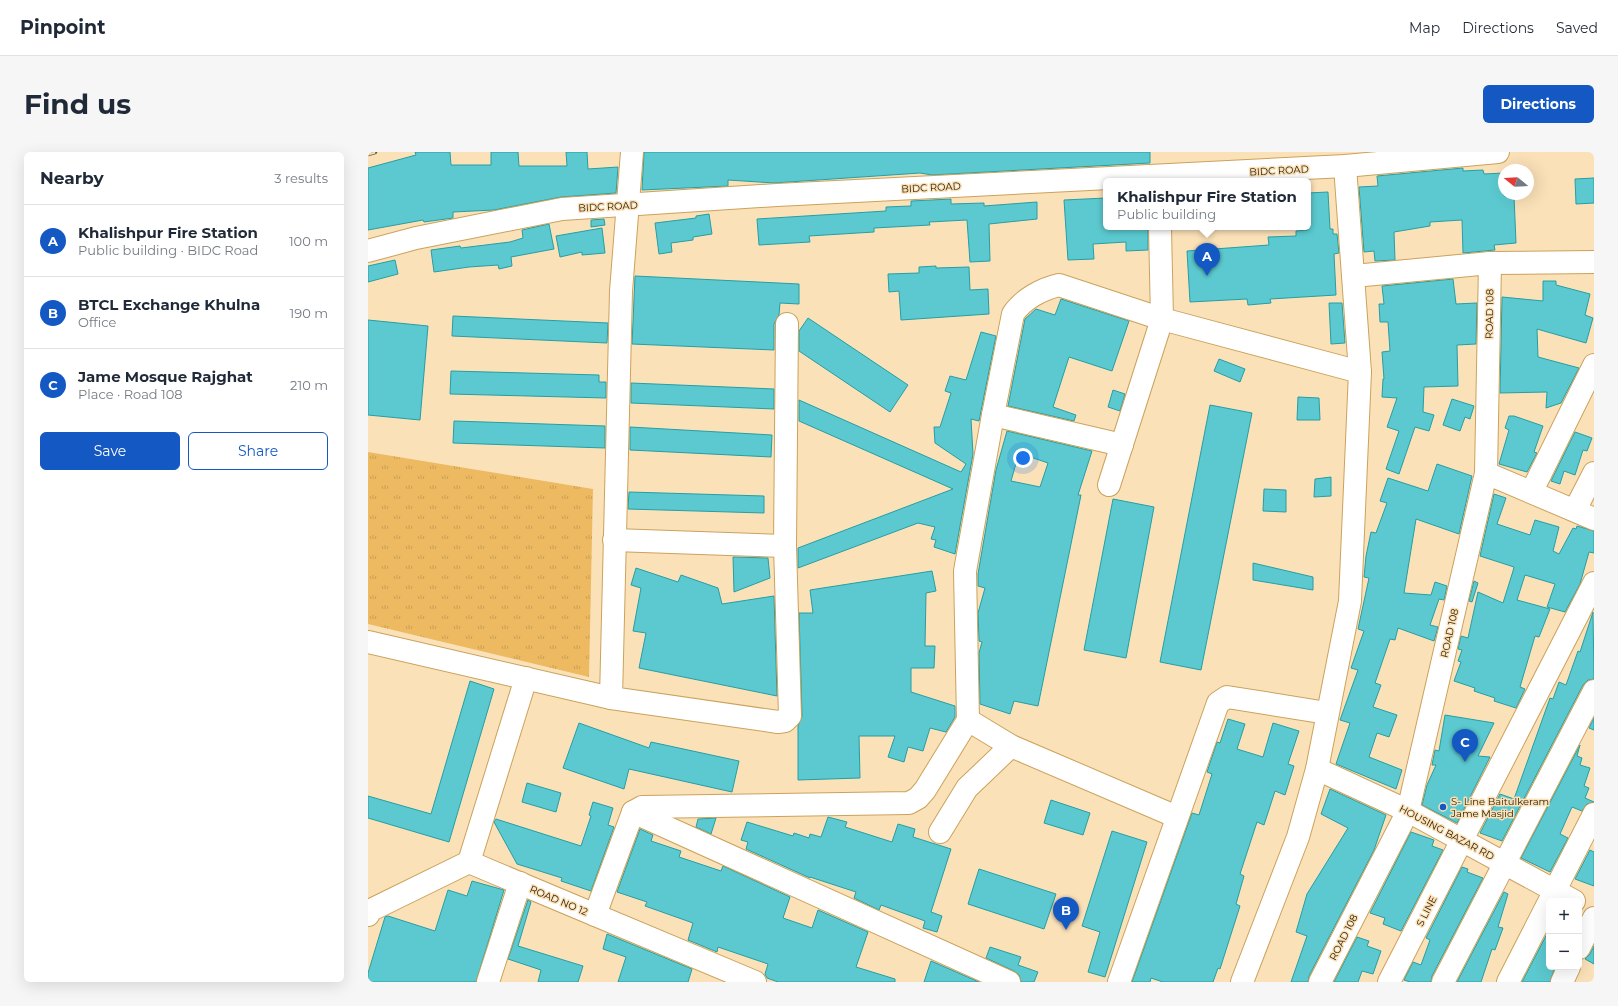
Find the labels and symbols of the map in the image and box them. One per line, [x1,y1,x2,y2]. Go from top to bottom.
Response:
street label: BIDC ROAD [1249,162,1309,179]
north arrow [1498,164,1534,200]
street label: BIDC ROAD [901,179,961,196]
street label: BIDC ROAD [578,198,638,215]
pin: A [1194,243,1220,276]
street label: ROAD 108 [1483,289,1496,339]
your location [1013,448,1033,468]
street label: ROAD 108 [1438,607,1461,659]
pin: C [1452,729,1478,762]
place label: S- Line Baitulkeram Jame Masjid [1450,795,1549,820]
street label: HOUSING BAZAR RD [1397,802,1497,863]
marker: S- Line Baitulkeram Jame Masjid [1438,802,1448,812]
street label: ROAD NO 12 [528,882,590,919]
street label: S LINE [1413,894,1440,929]
pin: B [1053,897,1079,930]
street label: ROAD 108 [1326,912,1361,963]

